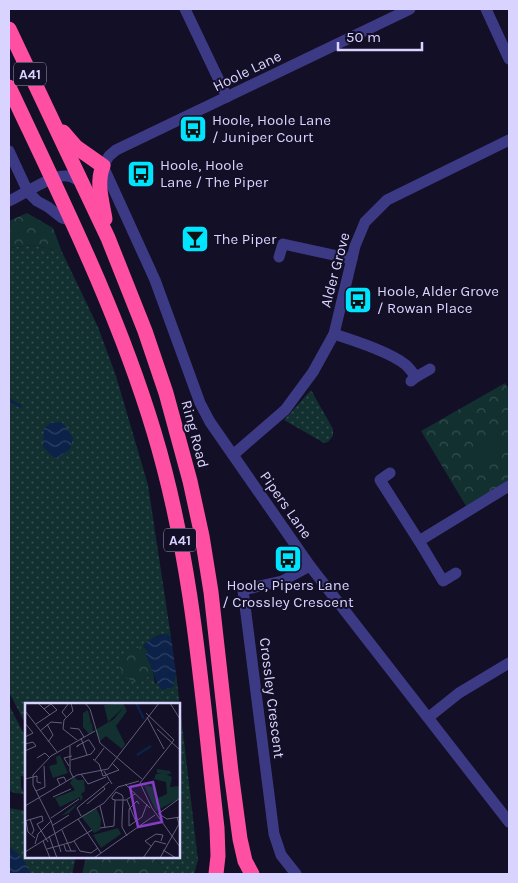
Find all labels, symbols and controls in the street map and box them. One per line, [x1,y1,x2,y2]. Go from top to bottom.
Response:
scale bar [338,20,422,52]
text: 50 m [346,28,381,46]
street label: Hoole Lane [210,47,284,95]
road number: A41 [14,62,46,86]
place label: Hoole, Hoole Lane / Juniper Court [212,111,331,146]
bus stop icon: Hoole, Hoole Lane / Juniper Court [178,114,208,144]
place label: Hoole, Hoole Lane / The Piper [160,156,269,191]
bus stop icon: Hoole, Hoole Lane / The Piper [126,159,156,189]
bar icon: The Piper [180,224,210,254]
place label: The Piper [214,230,277,248]
street label: Alder Grove [316,231,354,309]
place label: Hoole, Alder Grove / Rowan Place [377,282,499,317]
bus stop icon: Hoole, Alder Grove / Rowan Place [343,285,373,315]
street label: Ring Road [177,398,213,470]
street label: Pipers Lane [256,468,316,542]
road number: A41 [164,528,196,552]
bus stop icon: Hoole, Pipers Lane / Crossley Crescent [273,544,303,574]
place label: Hoole, Pipers Lane / Crossley Crescent [222,576,354,611]
street label: Crossley Crescent [256,637,288,760]
inset map [25,703,180,858]

